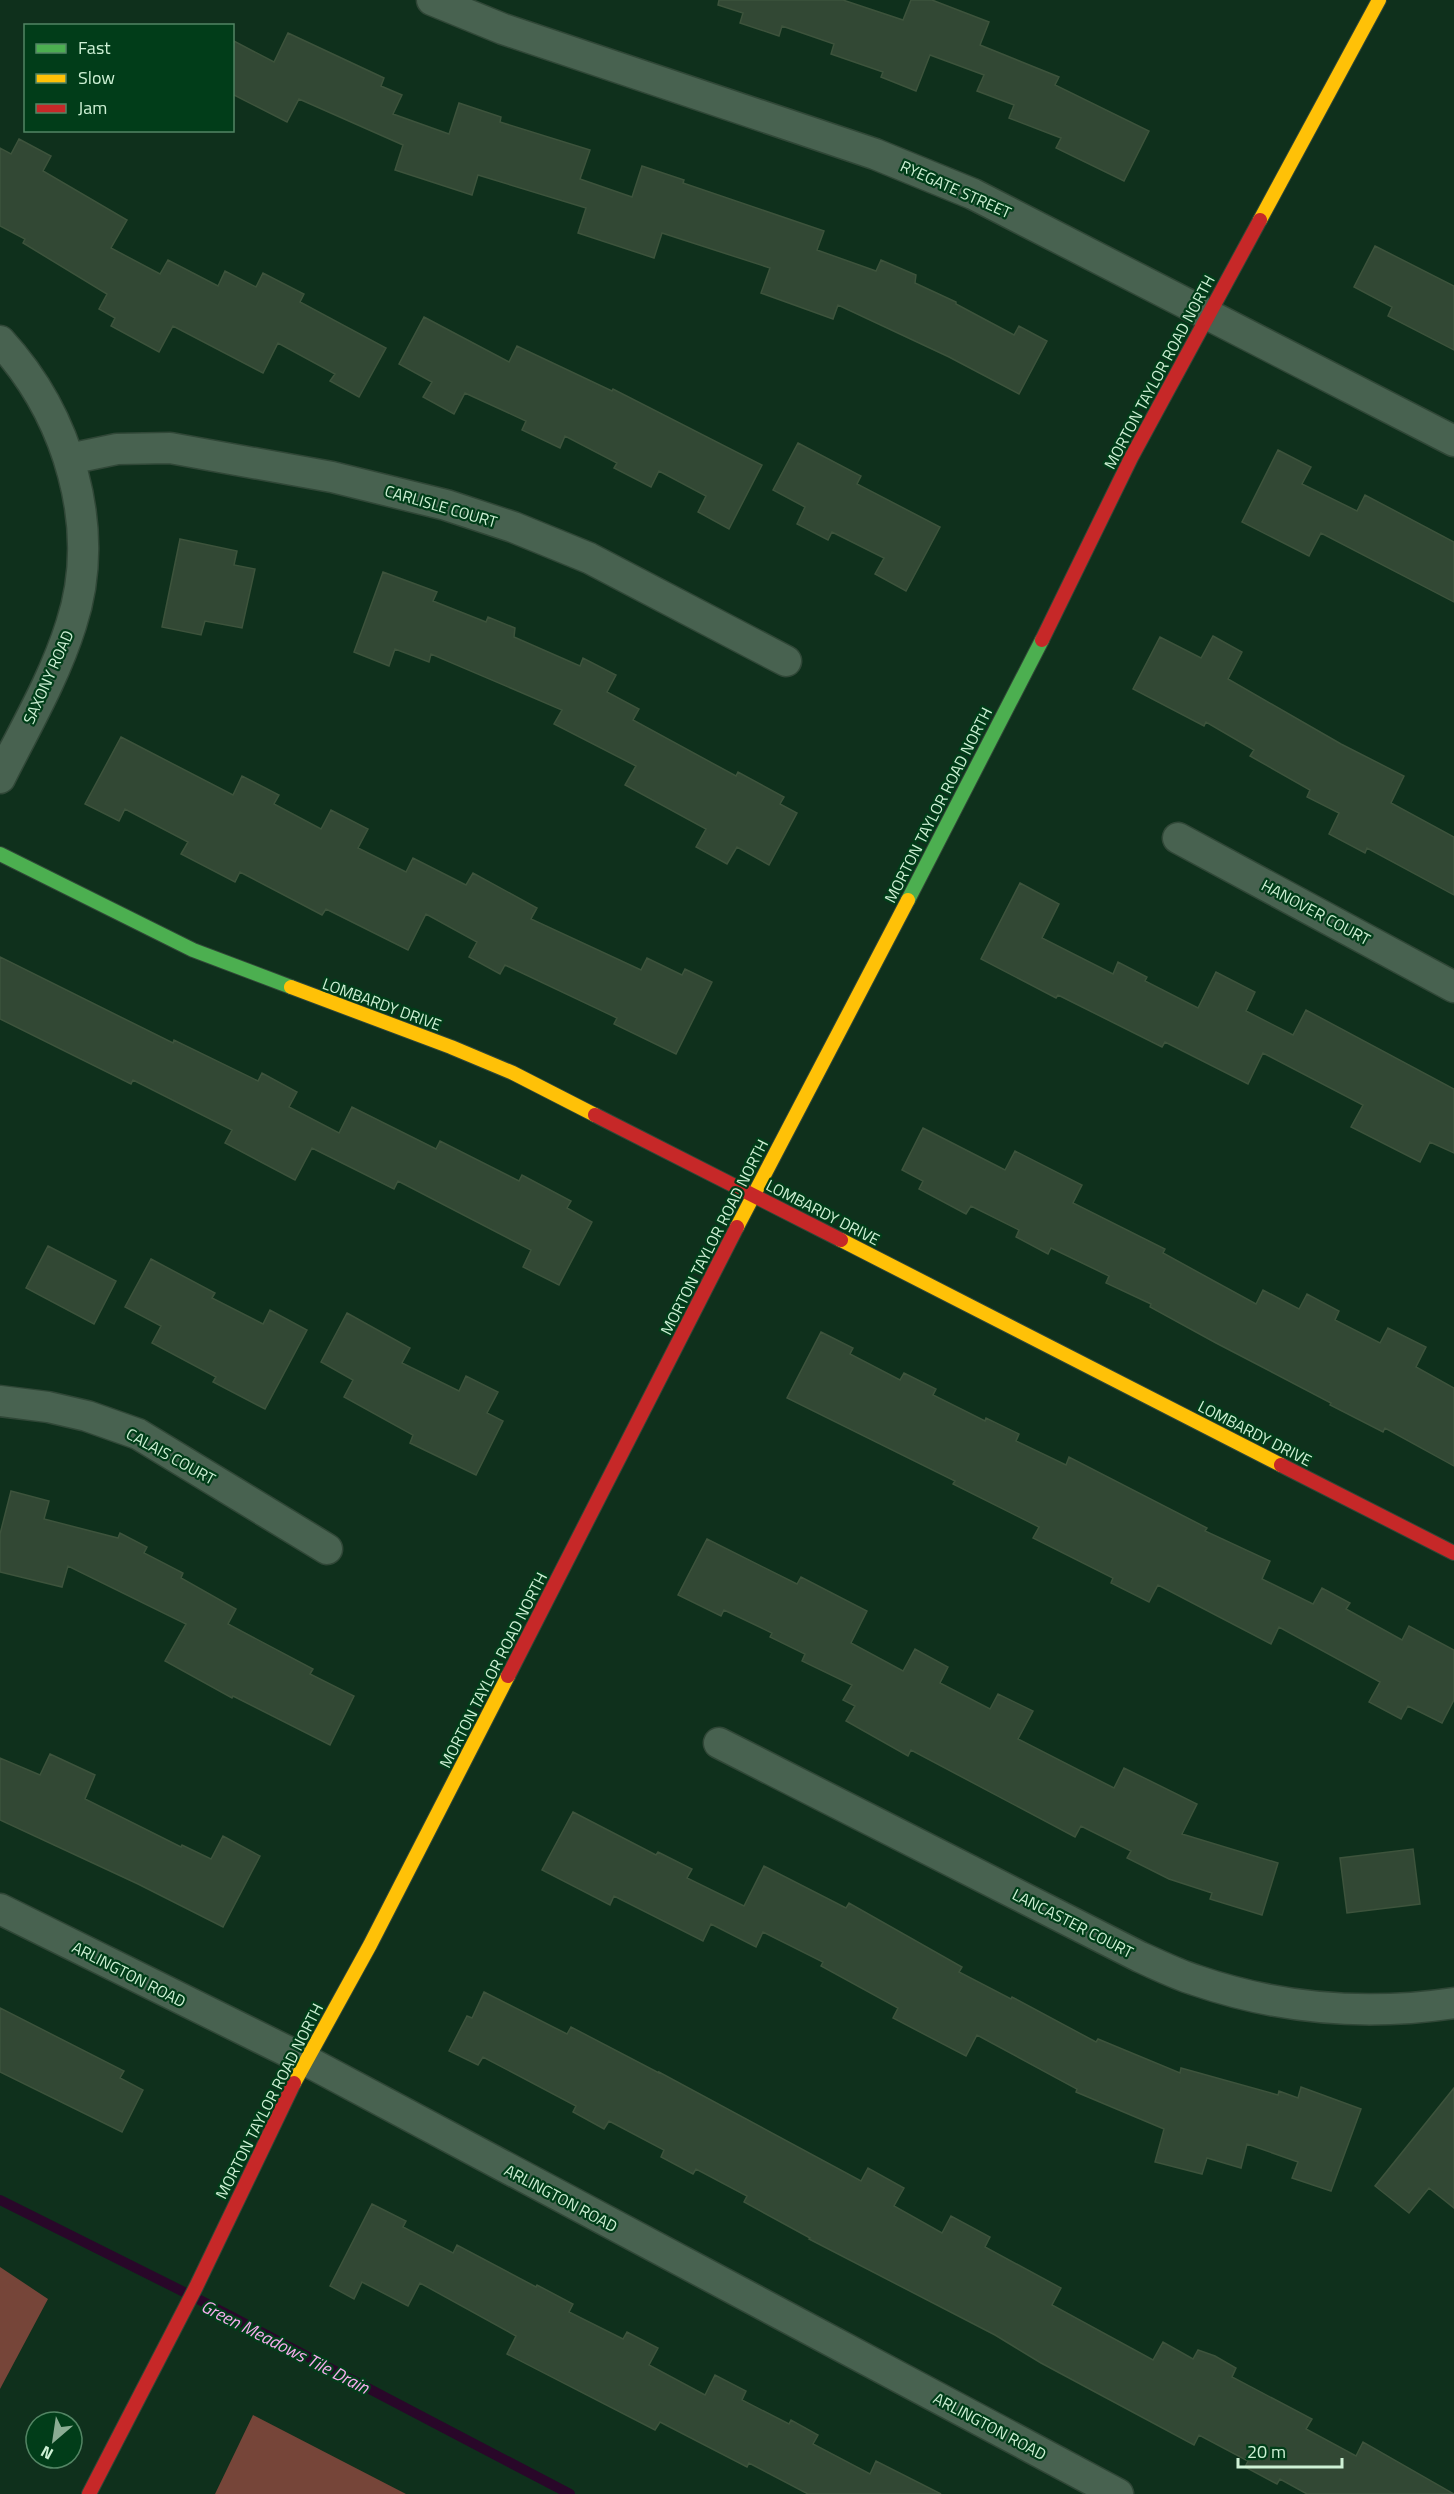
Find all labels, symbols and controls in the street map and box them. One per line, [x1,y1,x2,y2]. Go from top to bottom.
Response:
legend [24,24,234,132]
text: Fast [78,34,111,61]
text: Slow [78,64,115,91]
text: Jam [78,94,107,121]
street label: RYEGATE STREET [897,154,1016,224]
street label: MORTON TAYLOR ROAD NORTH [1097,271,1221,473]
street label: CARLISLE COURT [382,478,501,534]
street label: SAXONY ROAD [17,626,79,728]
street label: MORTON TAYLOR ROAD NORTH [878,703,998,907]
street label: HANOVER COURT [1257,873,1375,951]
street label: LOMBARDY DRIVE [319,971,445,1037]
street label: MORTON TAYLOR ROAD NORTH [654,1135,774,1339]
street label: LOMBARDY DRIVE [762,1173,884,1251]
street label: LOMBARDY DRIVE [1194,1394,1316,1472]
street label: CALAIS COURT [122,1421,221,1491]
street label: MORTON TAYLOR ROAD NORTH [433,1568,553,1772]
street label: LANCASTER COURT [1008,1882,1138,1964]
street label: ARLINGTON ROAD [68,1935,190,2013]
street label: MORTON TAYLOR ROAD NORTH [209,1999,329,2203]
street label: ARLINGTON ROAD [500,2158,622,2238]
water label: Green Meadows Tile Drain [196,2292,375,2401]
street label: ARLINGTON ROAD [929,2386,1051,2466]
north arrow [24,2410,84,2470]
scale bar [1238,2431,1342,2469]
text: 20 m [1247,2438,1286,2465]
text: N [36,2440,57,2466]

